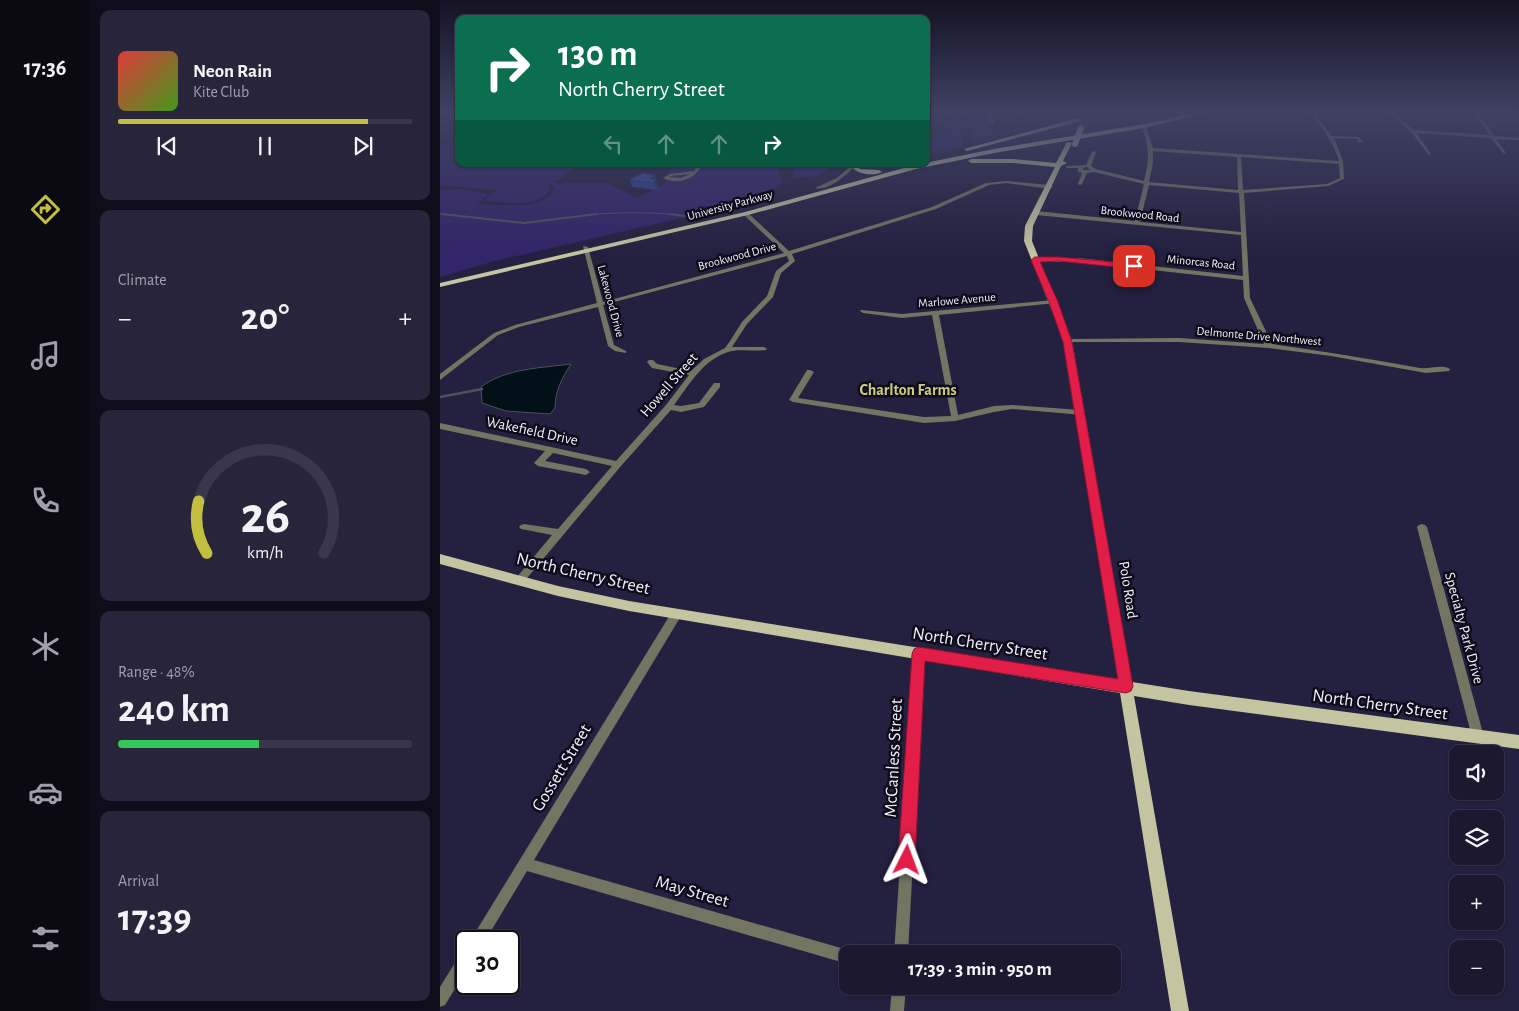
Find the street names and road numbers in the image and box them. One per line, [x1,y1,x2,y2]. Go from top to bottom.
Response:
street label: University Parkway [686,188,774,223]
street label: Brookwood Road [1100,204,1180,224]
street label: Brookwood Drive [697,240,777,272]
street label: Minorcas Road [1166,252,1236,272]
street label: Lakewood Drive [596,264,626,338]
street label: Marlowe Avenue [918,291,996,309]
street label: Delmonte Drive Northwest [1196,325,1322,347]
street label: Howell Street [637,350,701,420]
street label: Wakefield Drive [485,414,579,448]
street label: North Cherry Street [515,550,652,598]
street label: Polo Road [1116,560,1140,620]
street label: Specialty Park Drive [1442,571,1486,686]
street label: North Cherry Street [911,624,1049,664]
street label: North Cherry Street [1311,687,1449,723]
street label: McCanless Street [882,698,906,818]
street label: Gossett Street [529,721,595,815]
street label: May Street [653,873,731,911]

